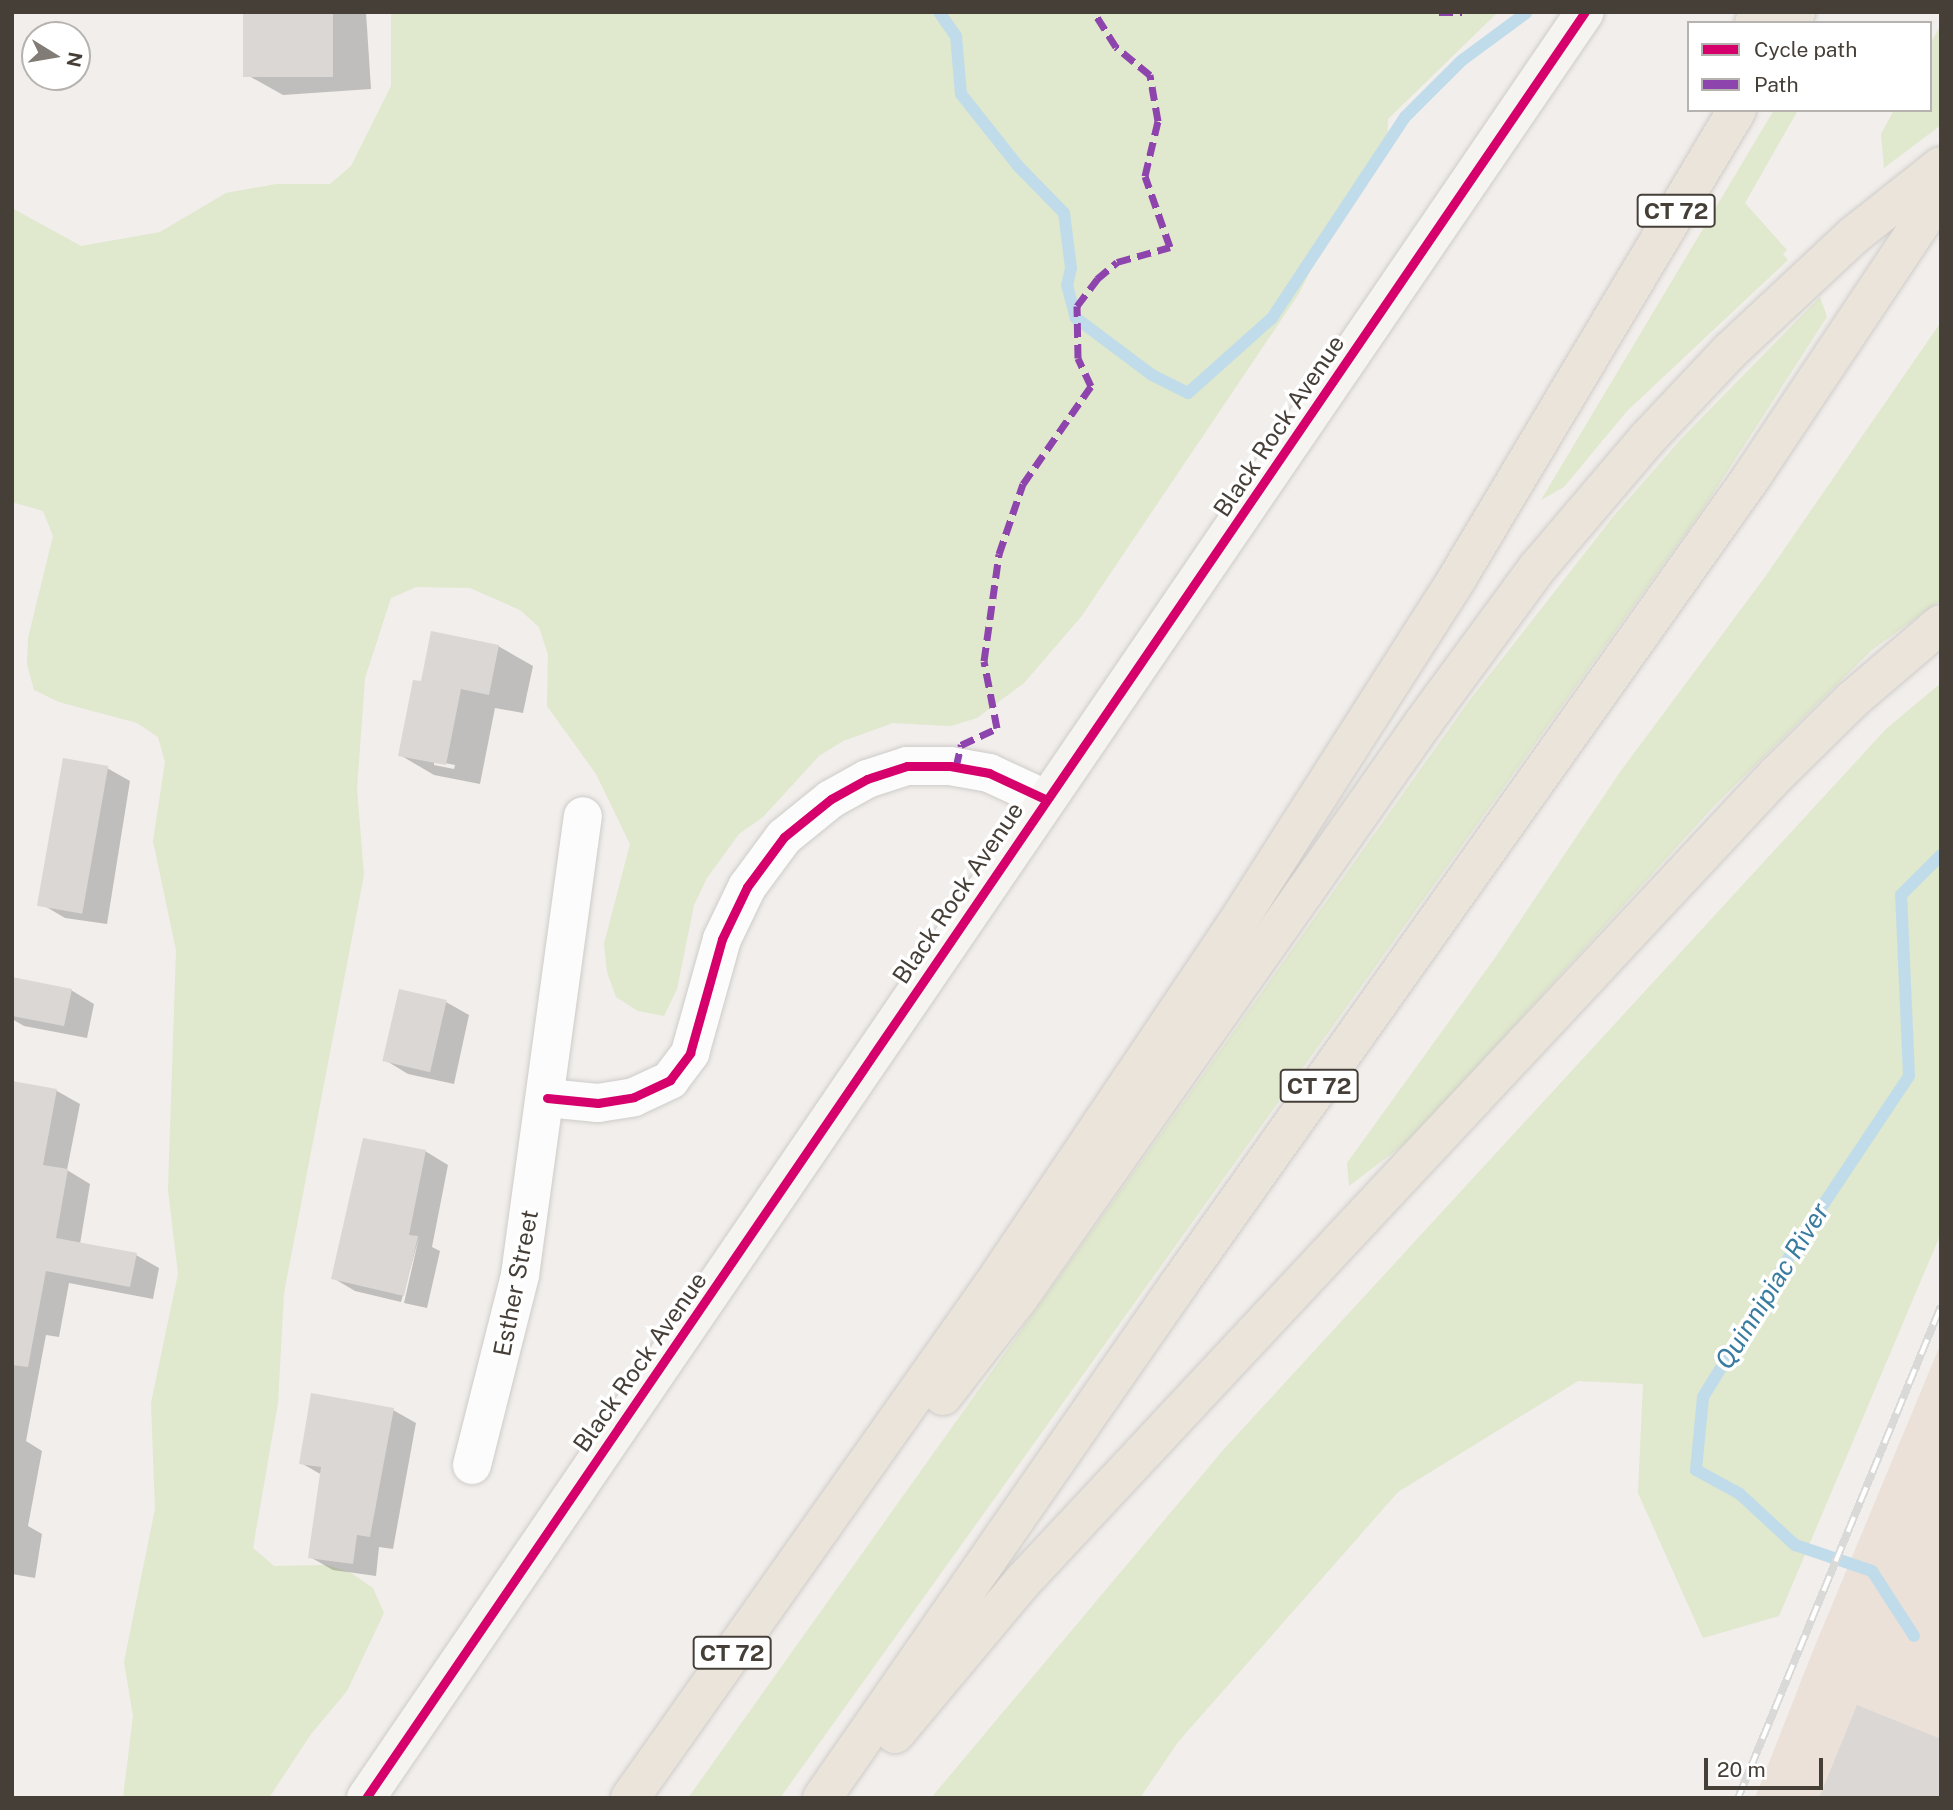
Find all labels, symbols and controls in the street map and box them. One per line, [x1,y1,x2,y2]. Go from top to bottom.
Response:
north arrow [21,21,91,91]
legend [1687,21,1932,112]
text: Cycle path [1754,37,1857,62]
text: N [62,50,87,69]
text: Path [1754,72,1799,97]
road number: CT 72 [1636,192,1716,230]
street label: Black Rock Avenue [1208,330,1350,522]
street label: Black Rock Avenue [887,797,1029,989]
road number: CT 72 [1279,1066,1359,1106]
water label: Quinnipiac River [1708,1197,1836,1375]
street label: Esther Street [488,1207,544,1359]
street label: Black Rock Avenue [567,1267,713,1457]
road number: CT 72 [692,1634,772,1672]
scale bar [1708,1744,1827,1788]
text: 20 m [1717,1757,1766,1782]

